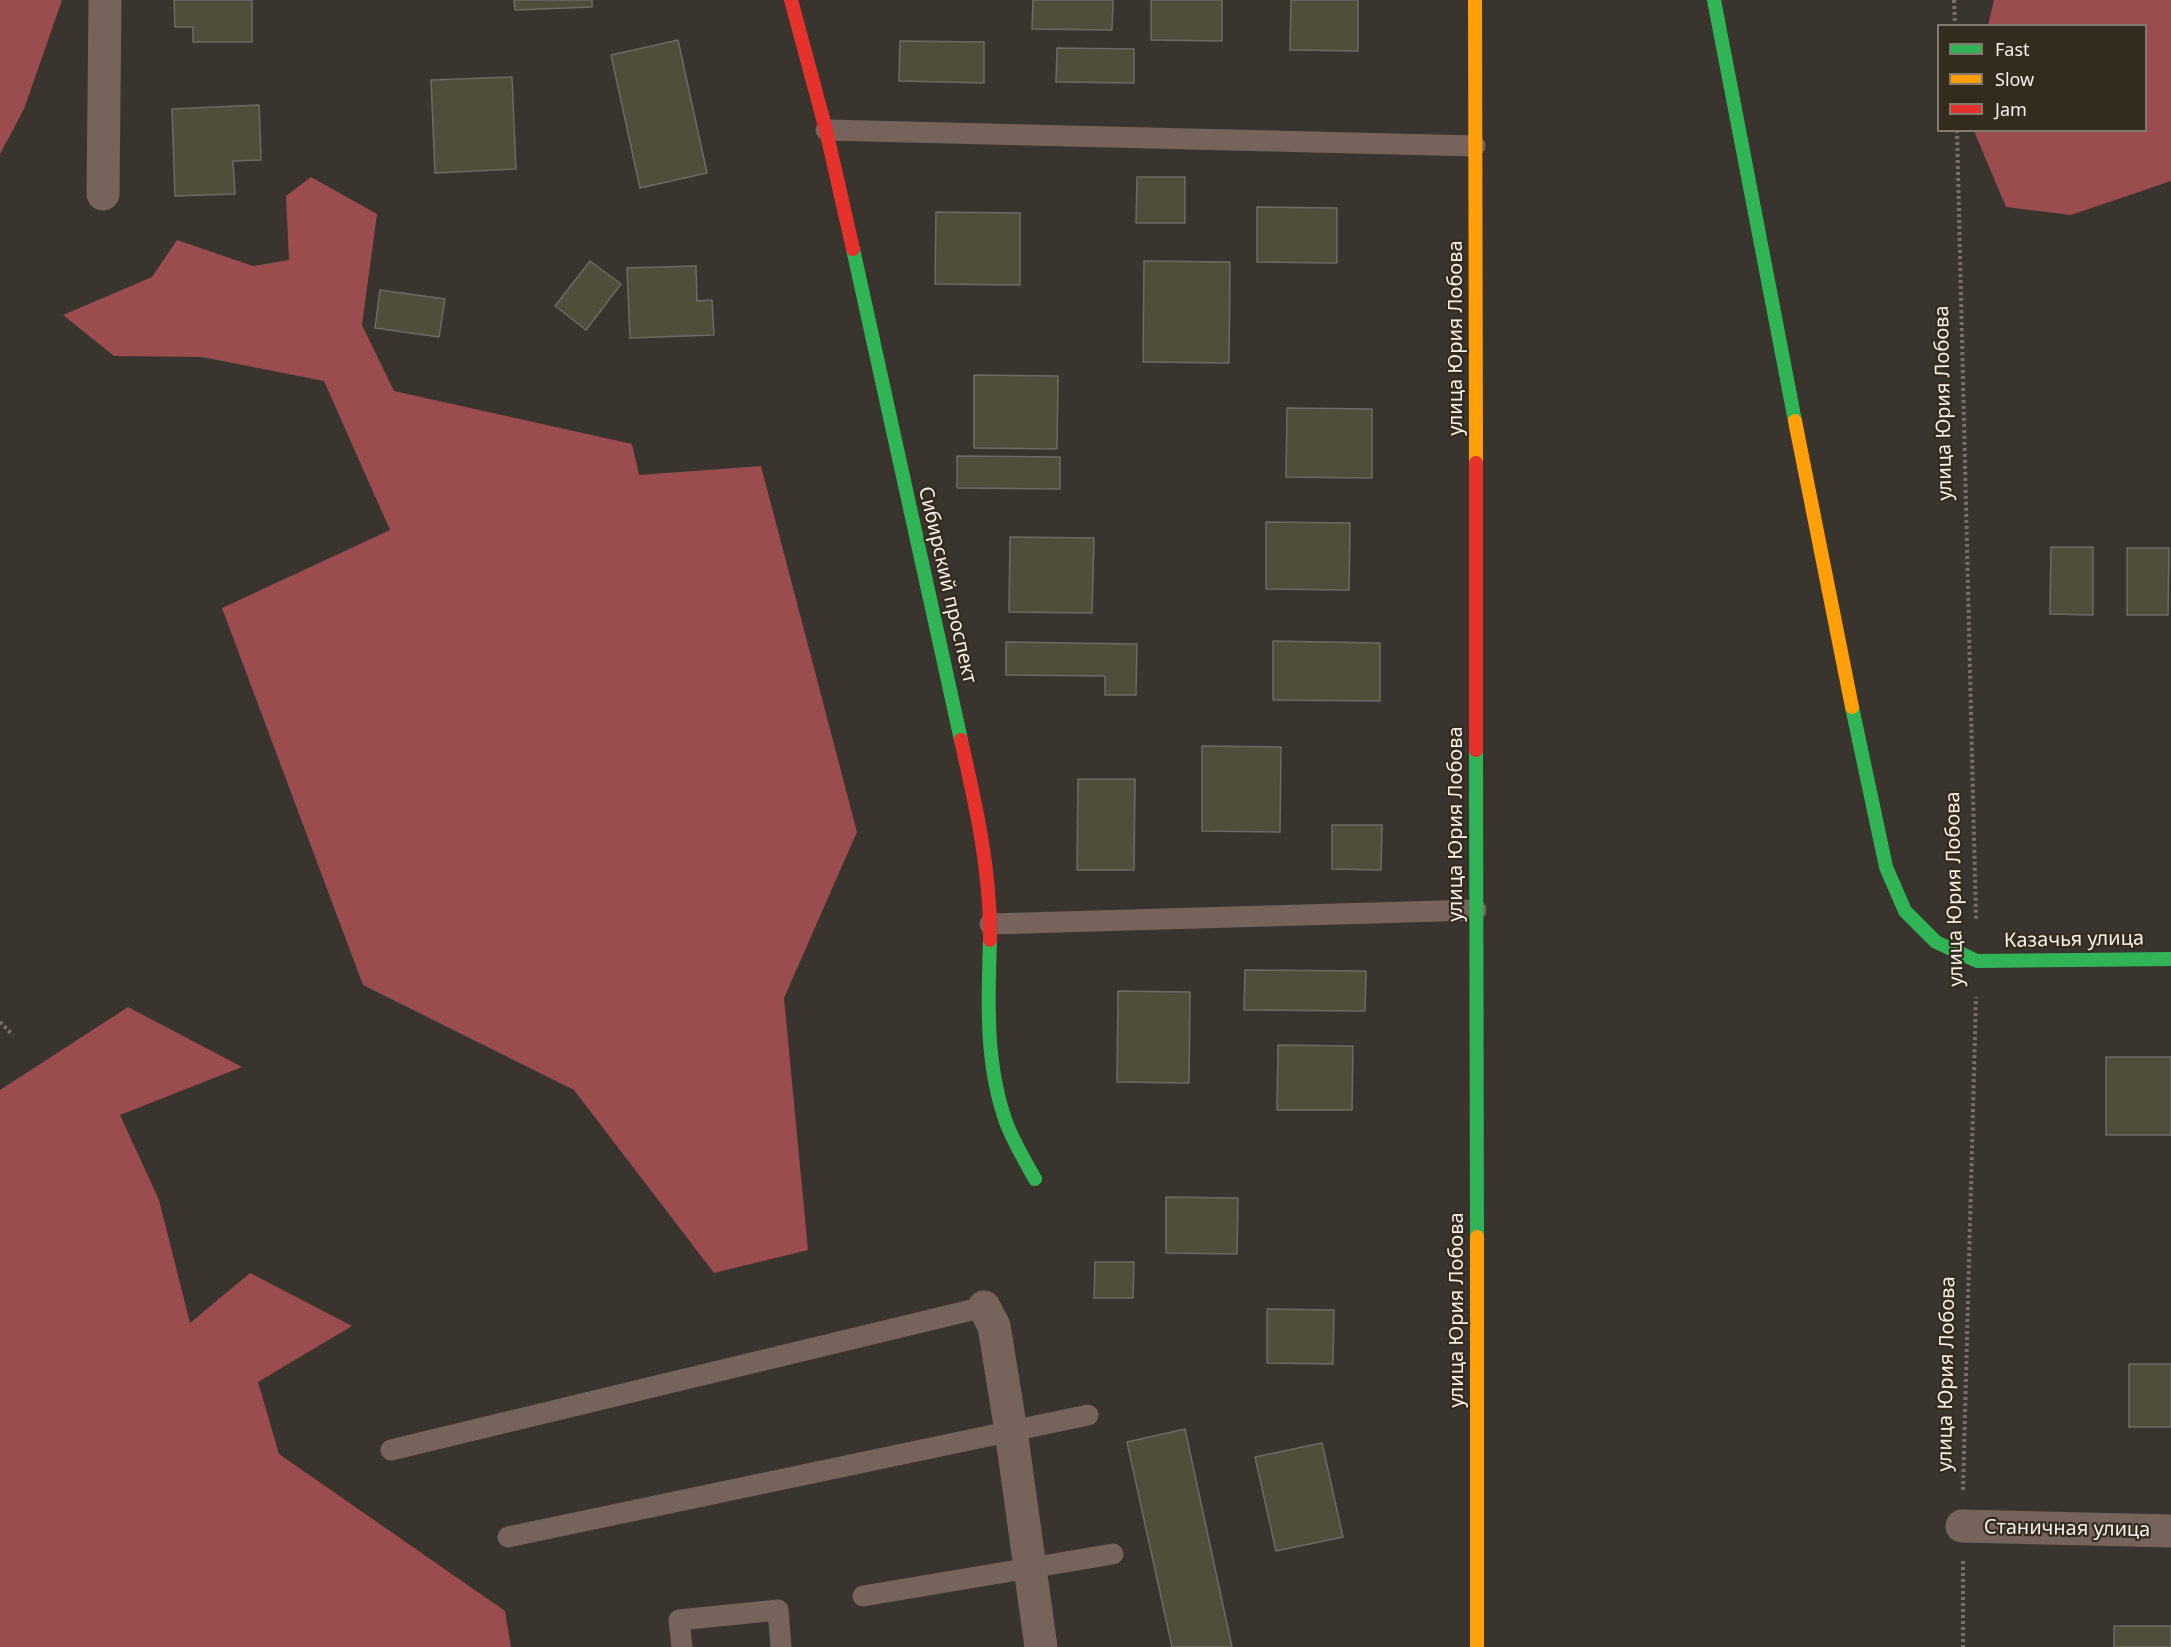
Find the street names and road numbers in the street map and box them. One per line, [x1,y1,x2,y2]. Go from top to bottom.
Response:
street label: улица Юрия Лобова [1444,240,1468,436]
street label: улица Юрия Лобова [1930,305,1958,501]
street label: Сибирский проспект [913,484,981,686]
street label: улица Юрия Лобова [1444,726,1468,922]
street label: улица Юрия Лобова [1941,791,1969,987]
street label: Казачья улица [2004,927,2144,953]
street label: улица Юрия Лобова [1445,1212,1469,1408]
street label: улица Юрия Лобова [1933,1276,1961,1472]
street label: Станичная улица [1984,1516,2150,1542]

